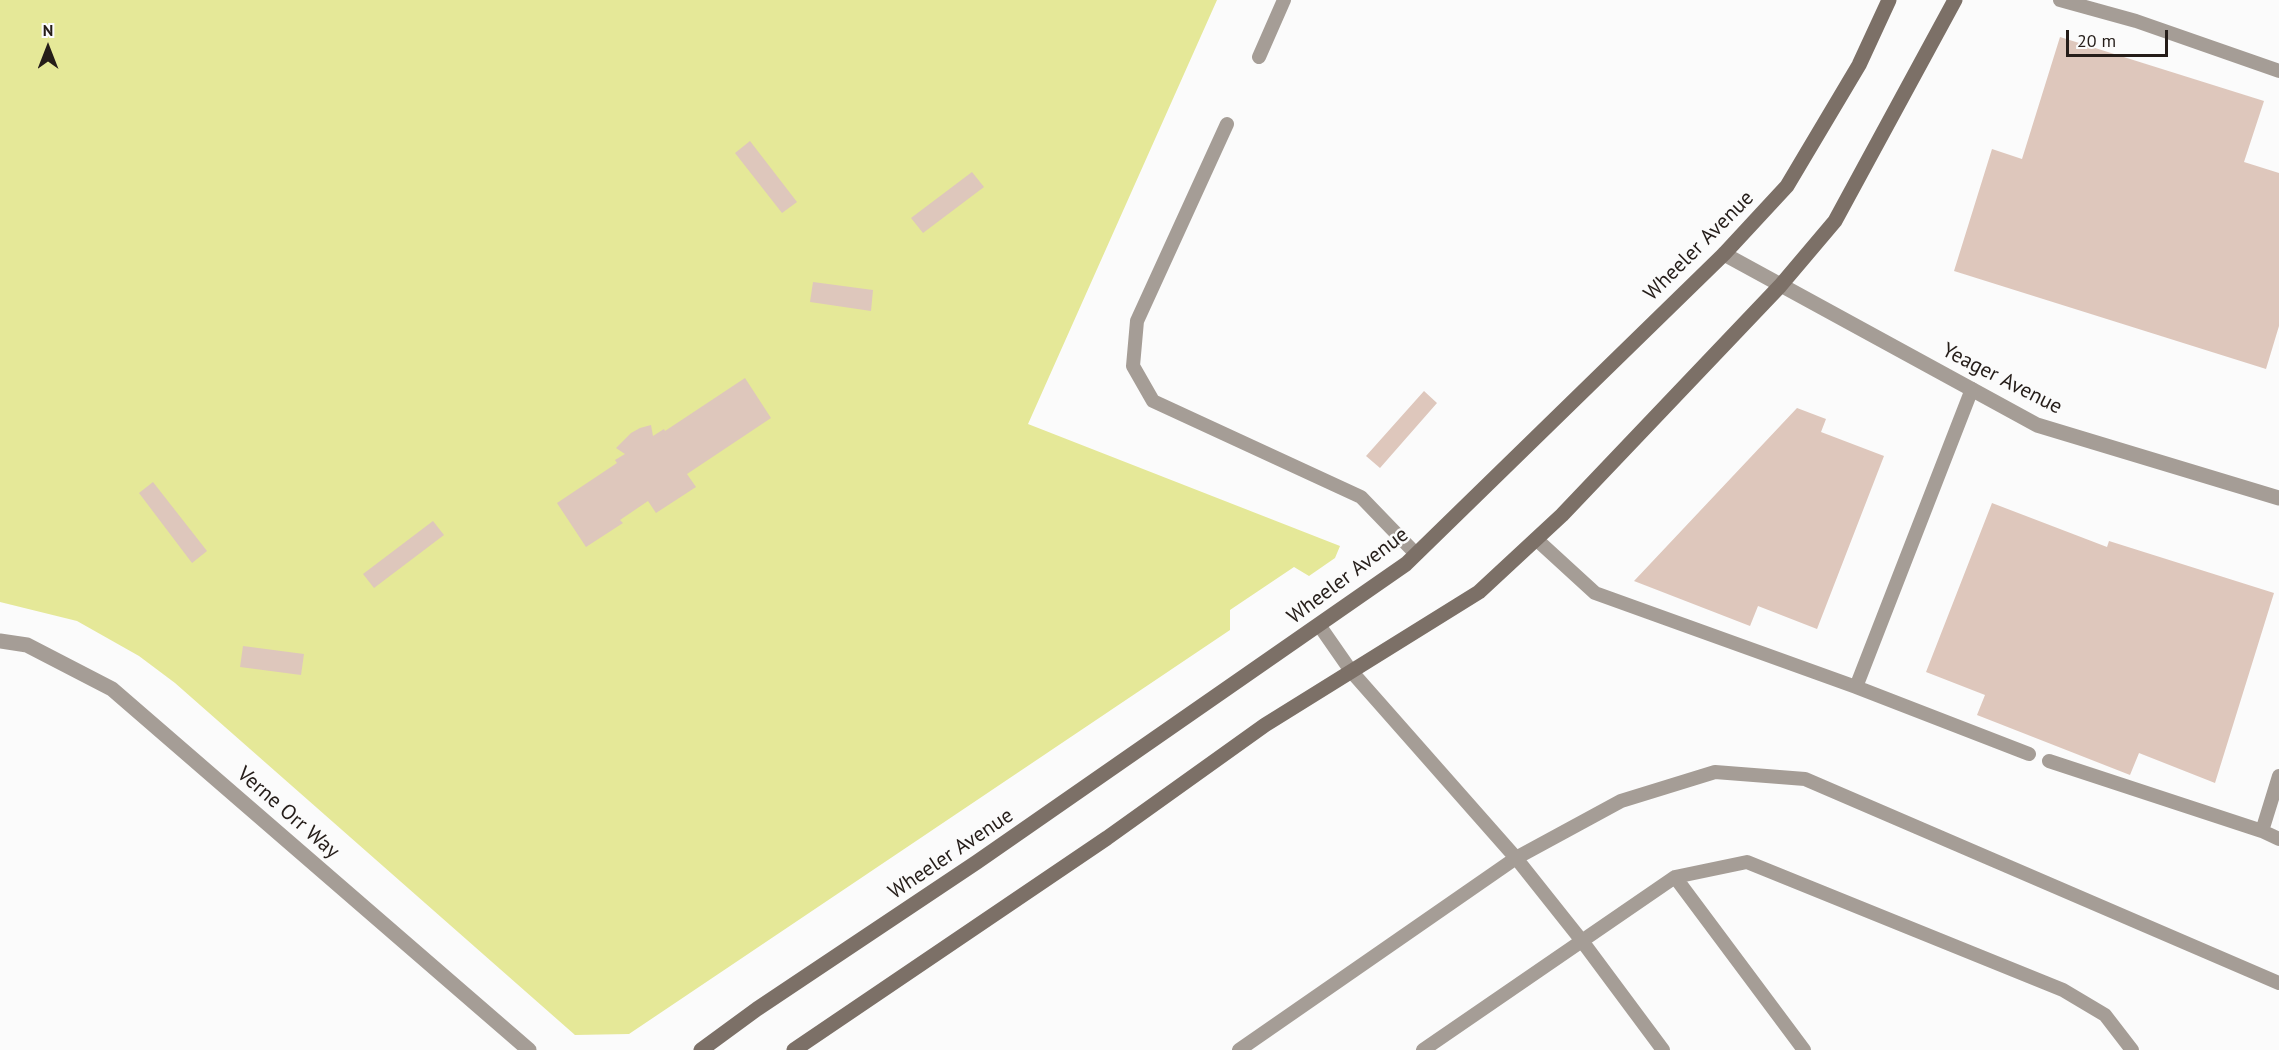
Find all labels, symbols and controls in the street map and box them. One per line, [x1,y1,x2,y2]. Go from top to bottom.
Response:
north arrow [18,18,78,78]
scale bar [2069,18,2171,56]
text: N [43,20,53,40]
text: 20 m [2077,29,2116,52]
street label: Wheeler Avenue [1639,186,1759,306]
street label: Yeager Avenue [1938,338,2066,420]
street label: Wheeler Avenue [1282,522,1414,630]
street label: Verne Orr Way [232,762,344,864]
street label: Wheeler Avenue [884,803,1018,905]

